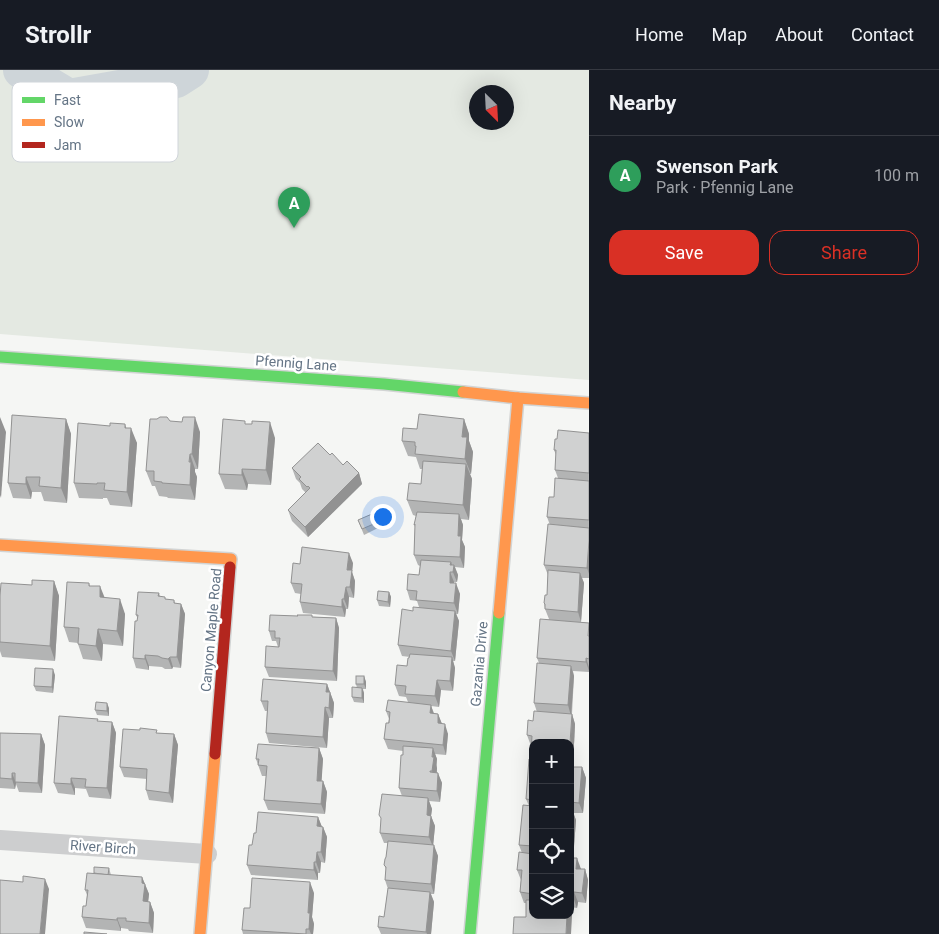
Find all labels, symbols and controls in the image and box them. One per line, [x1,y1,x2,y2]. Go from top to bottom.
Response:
text: Strollr [25,21,91,49]
text: Home [635,24,684,45]
text: Map [712,24,747,45]
text: About [775,24,823,45]
text: Contact [851,24,914,45]
legend [12,82,178,162]
north arrow [469,85,514,130]
text: Nearby [609,91,676,115]
text: Fast [54,92,81,108]
text: Slow [54,114,85,130]
text: Jam [54,137,82,153]
text: Swenson Park [656,155,778,178]
text: A [620,166,630,185]
text: 100 m [874,166,919,185]
text: Park · Pfennig Lane [656,178,793,197]
pin: A [278,187,310,228]
button: Save [609,230,759,275]
button: Share [769,230,919,275]
street label: Pfennig Lane [255,352,337,374]
your location [370,504,396,530]
street label: Canyon Maple Road [198,567,224,693]
street label: Gazania Drive [467,621,491,707]
map controls [529,739,574,919]
button: + [529,739,574,784]
button: − [529,784,574,829]
button: locate [529,829,574,874]
street label: River Birch [69,837,137,857]
button: layers [529,874,574,919]

